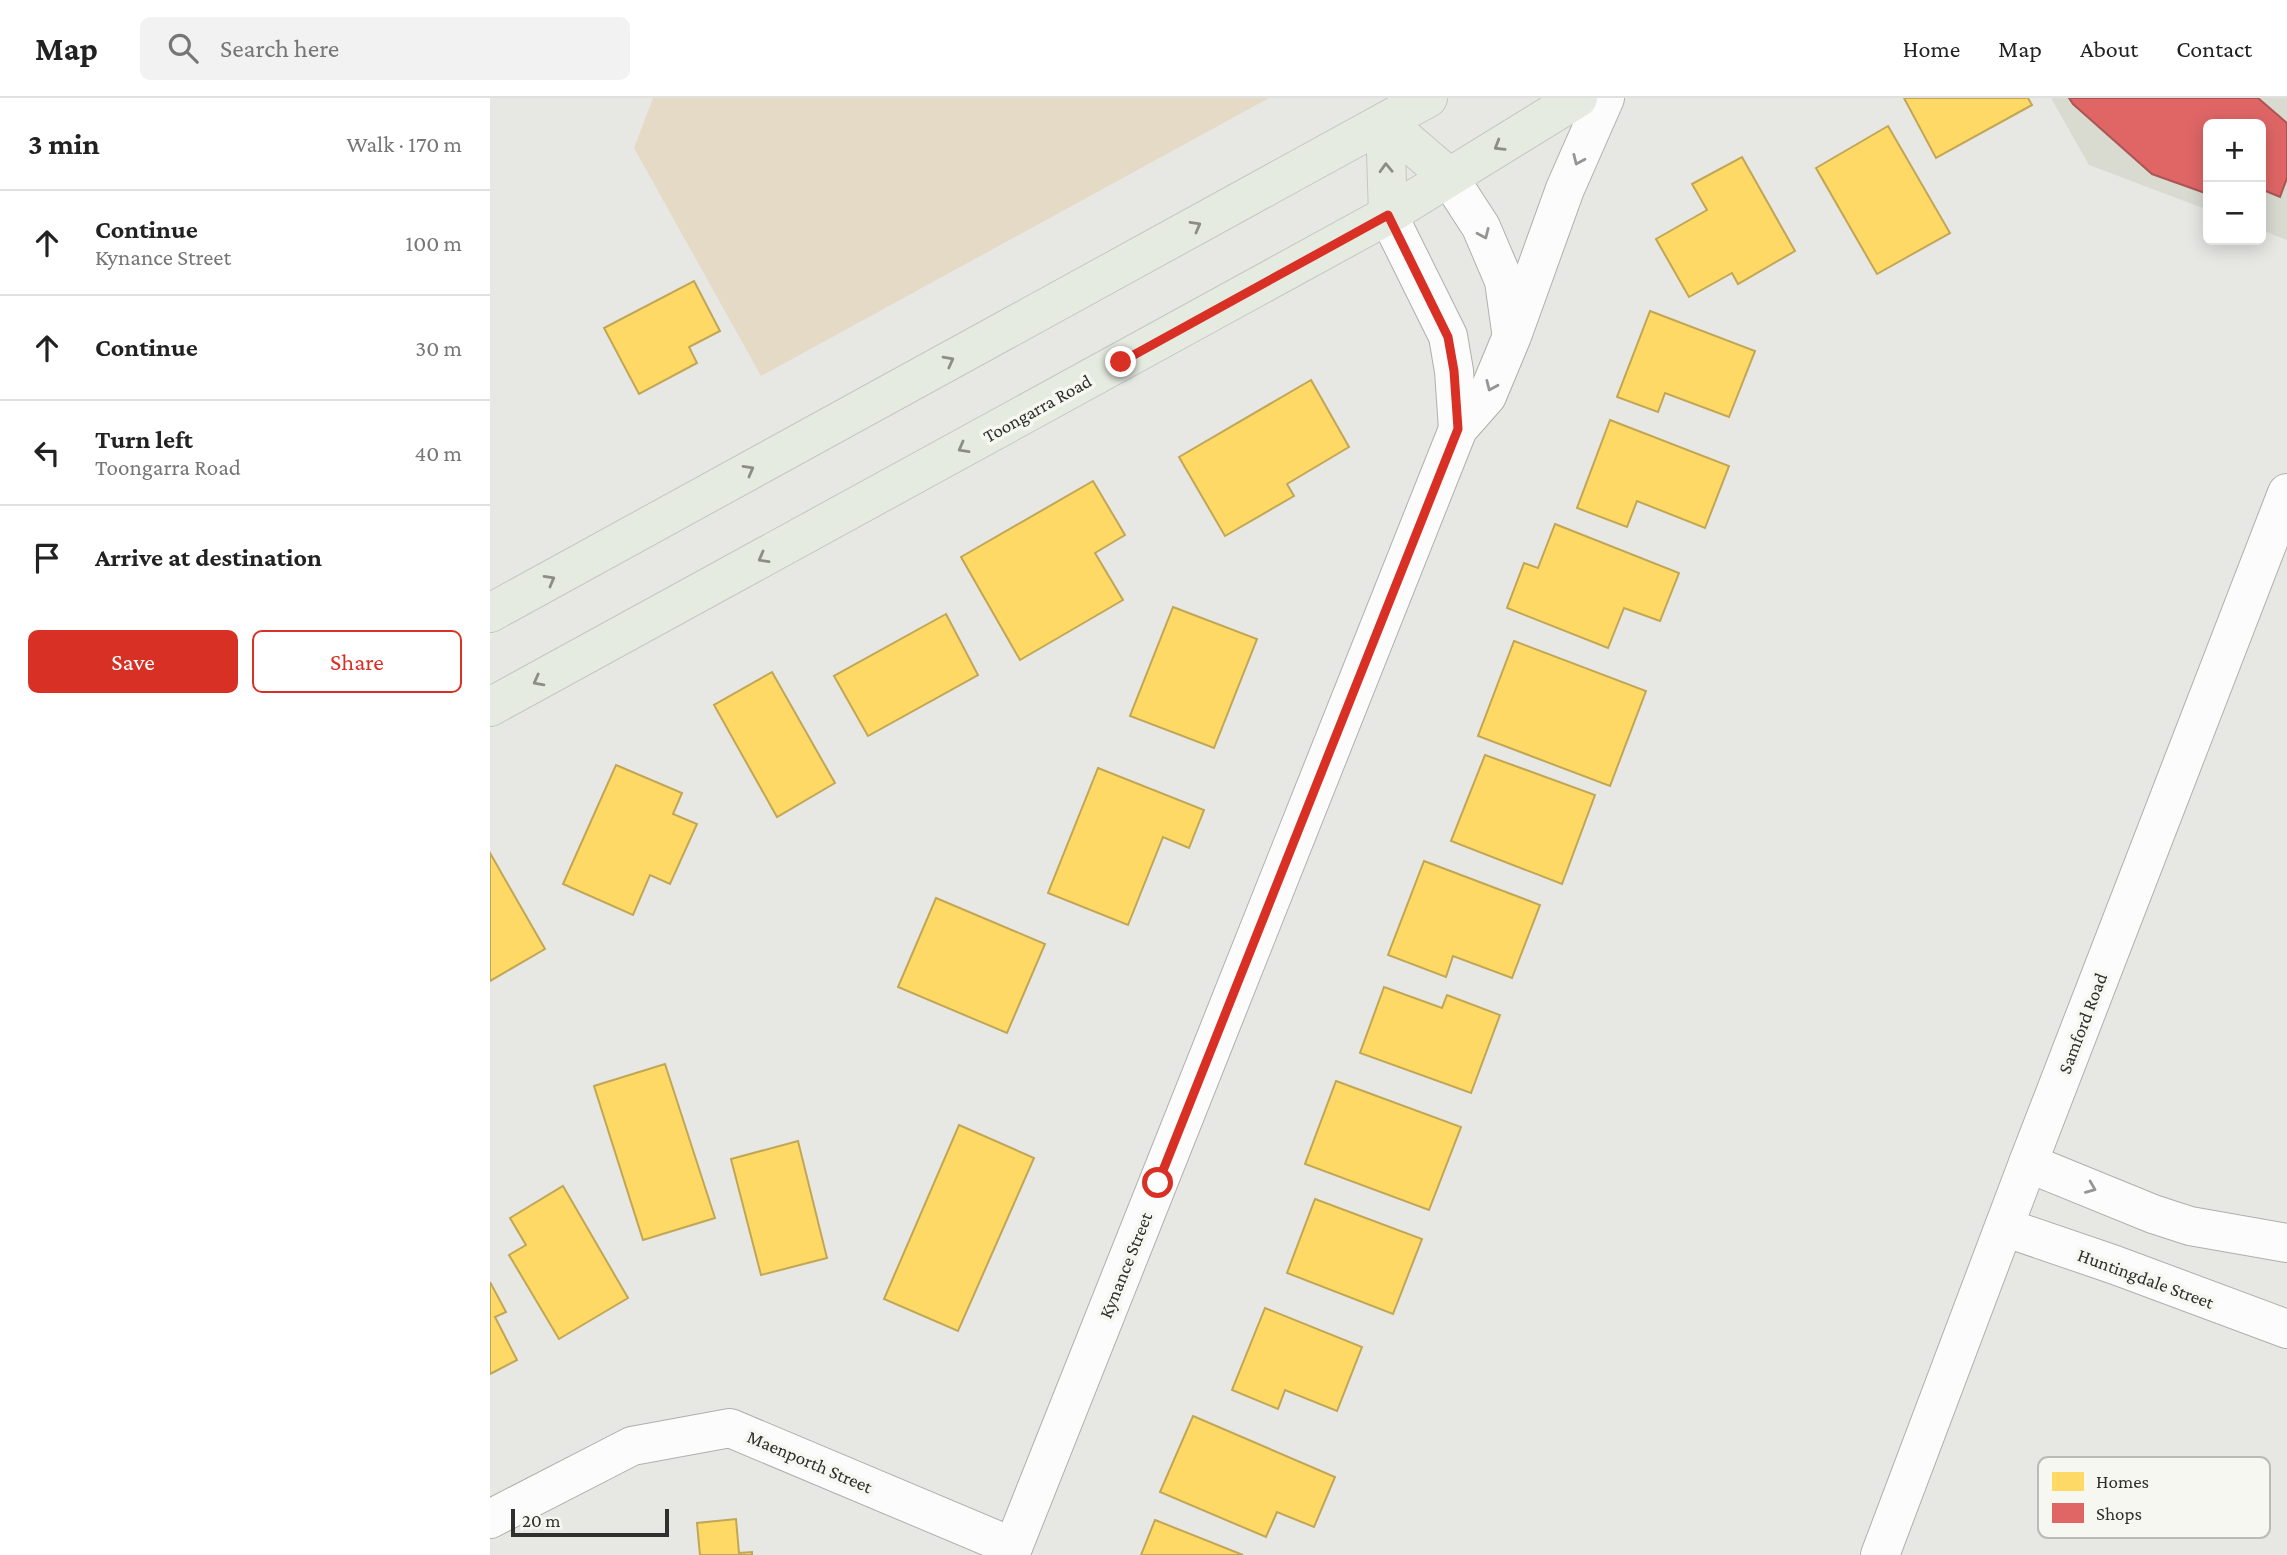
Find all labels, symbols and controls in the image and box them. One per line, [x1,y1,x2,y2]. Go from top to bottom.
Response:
search box [140,17,630,80]
icon: search [164,29,202,67]
text: Map [35,30,98,67]
text: Search here [220,34,339,63]
text: Home [1903,35,1960,62]
text: Map [1998,35,2042,62]
text: About [2080,35,2138,62]
text: Contact [2176,35,2252,62]
map controls [2203,119,2266,245]
button: + [2203,119,2266,182]
text: 3 min [28,127,100,160]
text: Walk · 170 m [346,131,462,157]
one-way arrow [1493,138,1506,151]
one-way arrow [1572,153,1586,165]
one-way arrow [1379,162,1394,173]
button: − [2203,182,2266,245]
text: Continue [95,215,198,244]
one-way arrow [1189,221,1201,234]
icon: ahead [28,224,66,262]
one-way arrow [1476,227,1490,240]
text: 100 m [406,230,462,256]
text: Kynance Street [95,244,231,270]
icon: ahead [28,329,66,367]
text: Continue [95,333,198,362]
text: 30 m [415,335,462,361]
route end [1105,346,1136,377]
one-way arrow [941,356,954,369]
street label: Toongarra Road [979,370,1095,447]
one-way arrow [1485,379,1499,391]
text: Turn left [95,425,193,454]
icon: left [28,434,66,472]
text: 40 m [414,440,462,466]
one-way arrow [958,440,970,453]
text: Toongarra Road [95,454,241,480]
one-way arrow [742,465,754,478]
icon: arrive [28,539,66,577]
text: Arrive at destination [95,543,322,572]
one-way arrow [758,550,771,563]
one-way arrow [543,575,555,588]
button: Save [28,630,238,693]
button: Share [252,630,462,693]
one-way arrow [533,673,546,686]
street label: Samford Road [2054,970,2111,1077]
route start [1142,1167,1173,1198]
one-way arrow [2085,1180,2097,1194]
street label: Kynance Street [1095,1208,1157,1321]
street label: Huntingdale Street [2075,1244,2218,1313]
street label: Maenporth Street [744,1426,876,1498]
legend [2038,1457,2270,1538]
text: Homes [2096,1471,2149,1492]
text: Shops [2096,1503,2142,1524]
scale bar [511,1506,668,1538]
text: 20 m [522,1510,561,1531]

